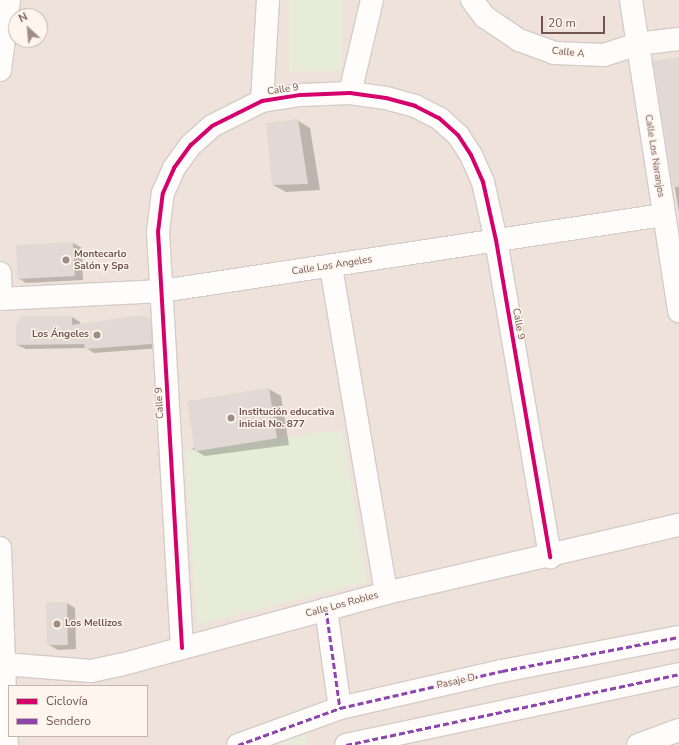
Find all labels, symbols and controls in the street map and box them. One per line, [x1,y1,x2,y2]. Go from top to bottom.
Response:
north arrow [8,8,48,48]
scale bar [543,8,607,34]
text: N [16,9,30,26]
text: 20 m [548,15,576,31]
street label: Calle A [551,45,585,61]
street label: Calle 9 [267,82,299,98]
street label: Calle Los Naranjos [642,114,666,198]
place label: Montecarlo Salón y Spa [74,248,129,272]
street label: Calle Los Angeles [291,254,373,278]
marker: Montecarlo Salón y Spa [61,255,71,265]
street label: Calle 9 [509,307,527,341]
place label: Los Ángeles [32,329,89,341]
marker: Los Ángeles [92,330,102,340]
street label: Calle 9 [153,387,167,419]
place label: Institución educativa inicial No. 877 [239,406,334,430]
marker: Institución educativa inicial No. 877 [226,413,236,423]
street label: Calle Los Robles [304,590,380,620]
place label: Los Mellizos [65,618,122,630]
marker: Los Mellizos [52,619,62,629]
street label: Pasaje D [436,672,476,692]
legend [8,685,148,737]
text: Ciclovía [46,693,88,709]
text: Sendero [46,713,91,729]

